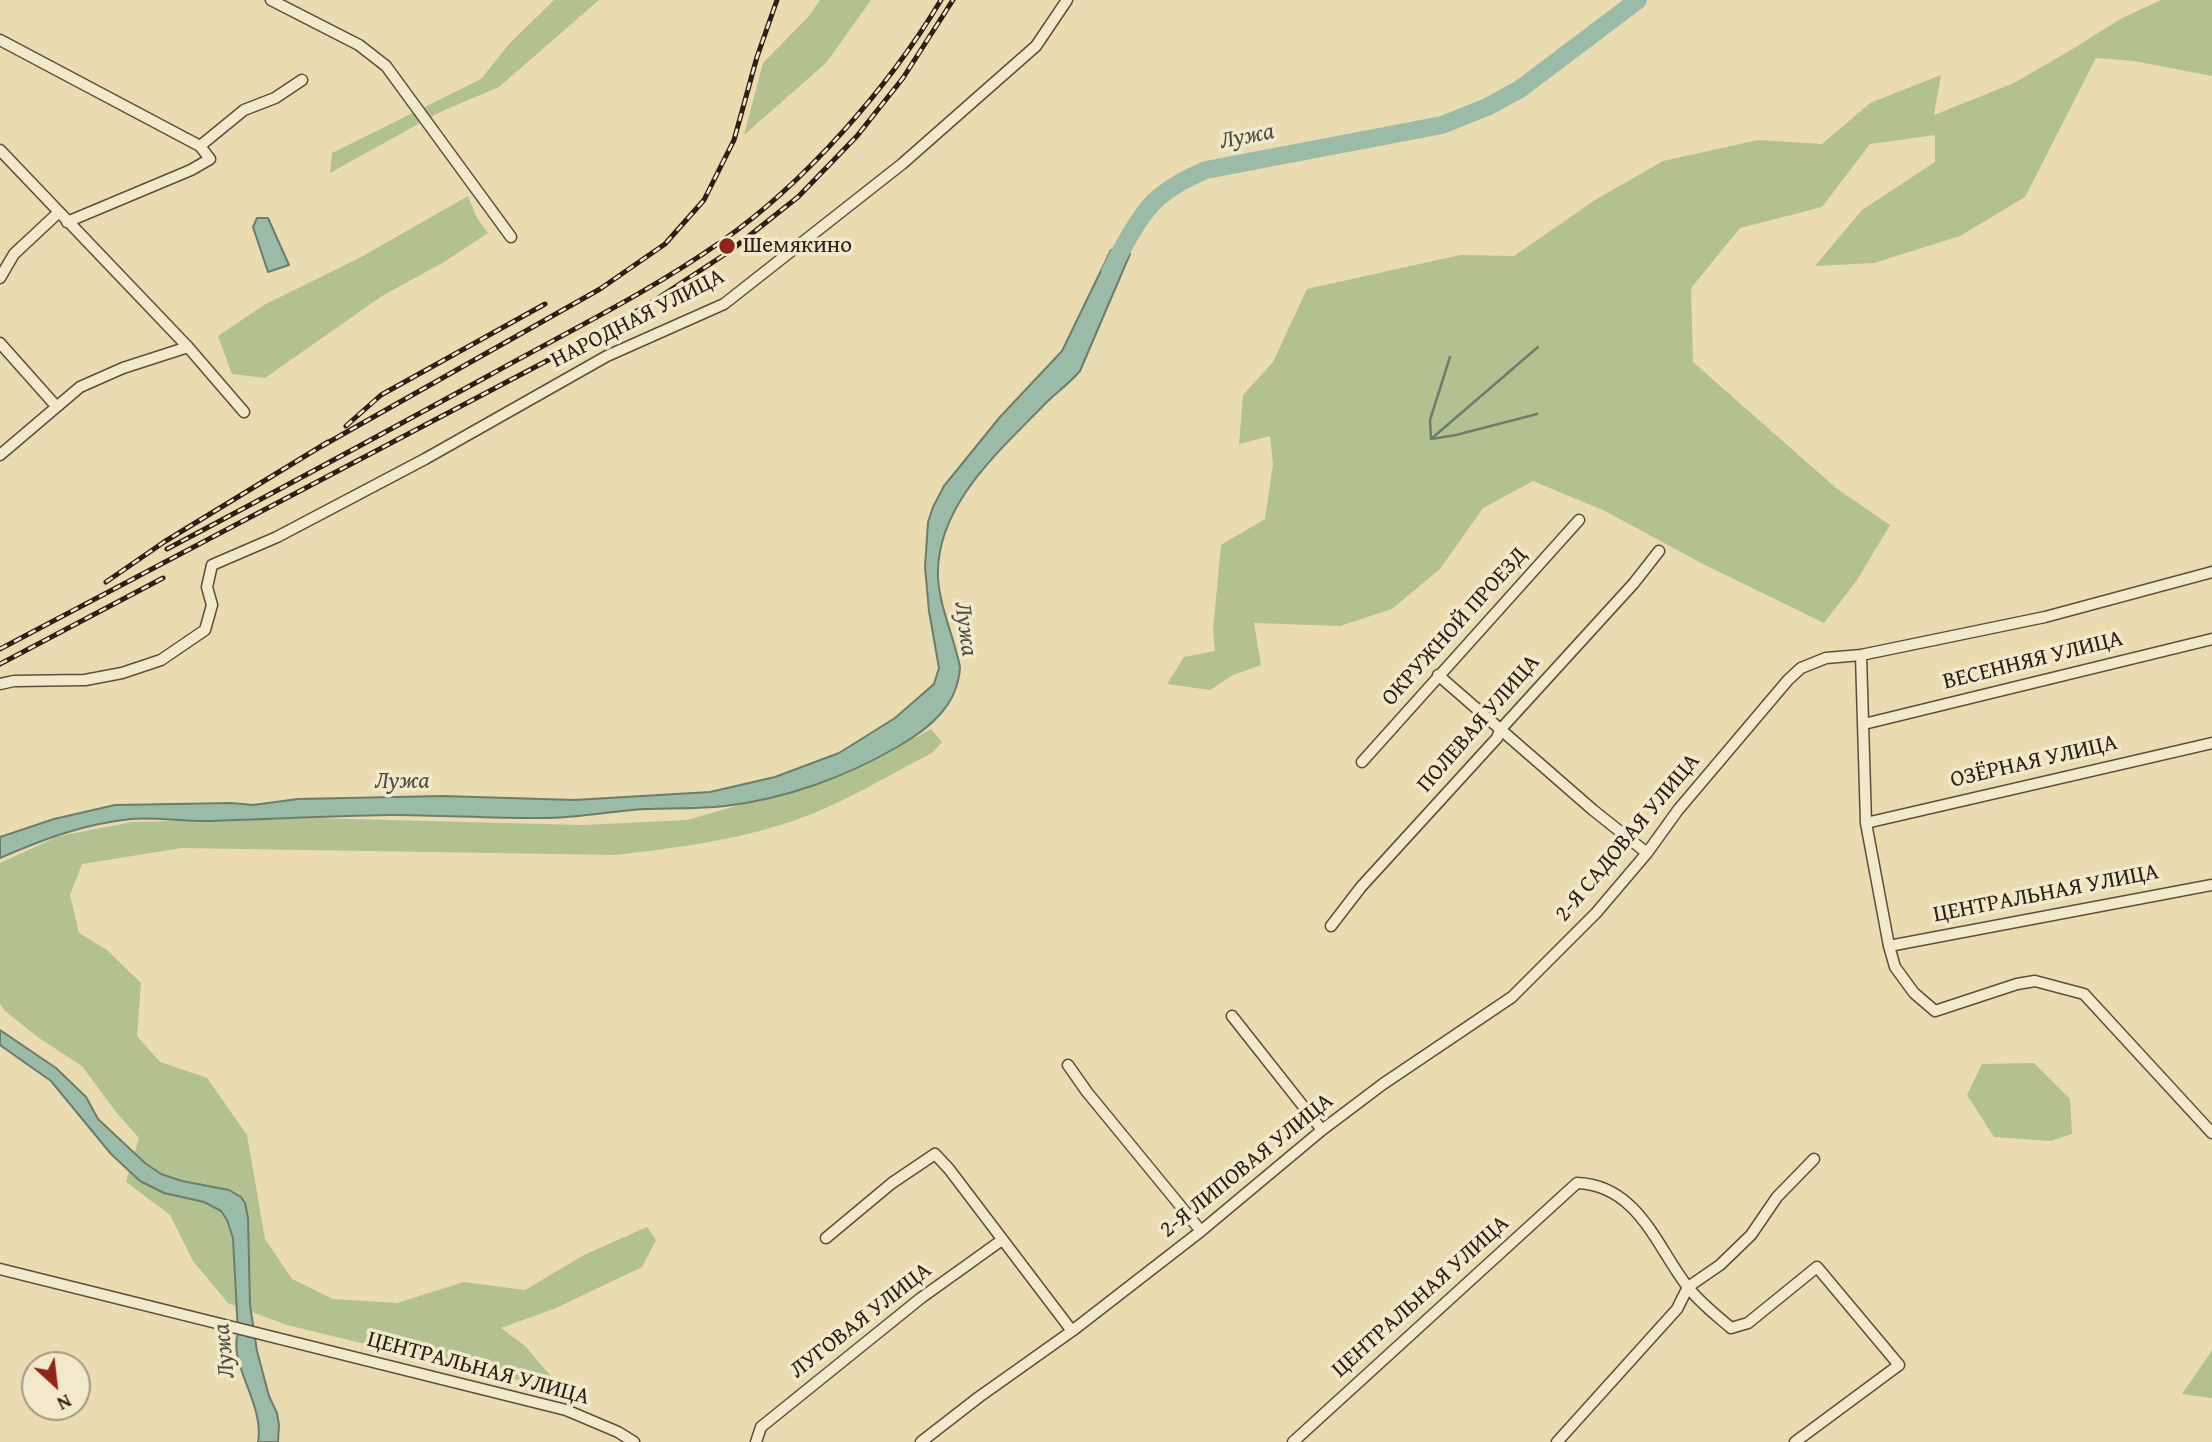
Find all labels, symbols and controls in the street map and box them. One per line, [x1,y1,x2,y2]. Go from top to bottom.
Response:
water label: Лужа [1217,118,1277,156]
place label: Шемякино [743,232,852,260]
marker: Шемякино [717,236,737,256]
street label: НАРОДНАЯ УЛИЦА [547,263,729,375]
street label: ОКРУЖНОЙ ПРОЕЗД [1376,542,1534,712]
water label: Лужа [947,600,983,658]
street label: ВЕСЕННЯЯ УЛИЦА [1940,625,2126,697]
street label: ПОЛЕВАЯ УЛИЦА [1412,649,1546,799]
street label: ОЗЁРНАЯ УЛИЦА [1948,729,2120,795]
street label: 2-Я САДОВАЯ УЛИЦА [1550,748,1706,928]
water label: Лужа [375,768,429,796]
street label: ЦЕНТРАЛЬНАЯ УЛИЦА [1931,859,2161,929]
street label: 2-Я ЛИПОВАЯ УЛИЦА [1155,1088,1339,1244]
street label: ЦЕНТРАЛЬНАЯ УЛИЦА [1327,1210,1515,1384]
street label: ЛУГОВАЯ УЛИЦА [785,1257,937,1385]
water label: Лужа [208,1322,242,1380]
street label: ЦЕНТРАЛЬНАЯ УЛИЦА [364,1326,592,1412]
north arrow [21,1351,91,1421]
text: N [53,1388,77,1418]

